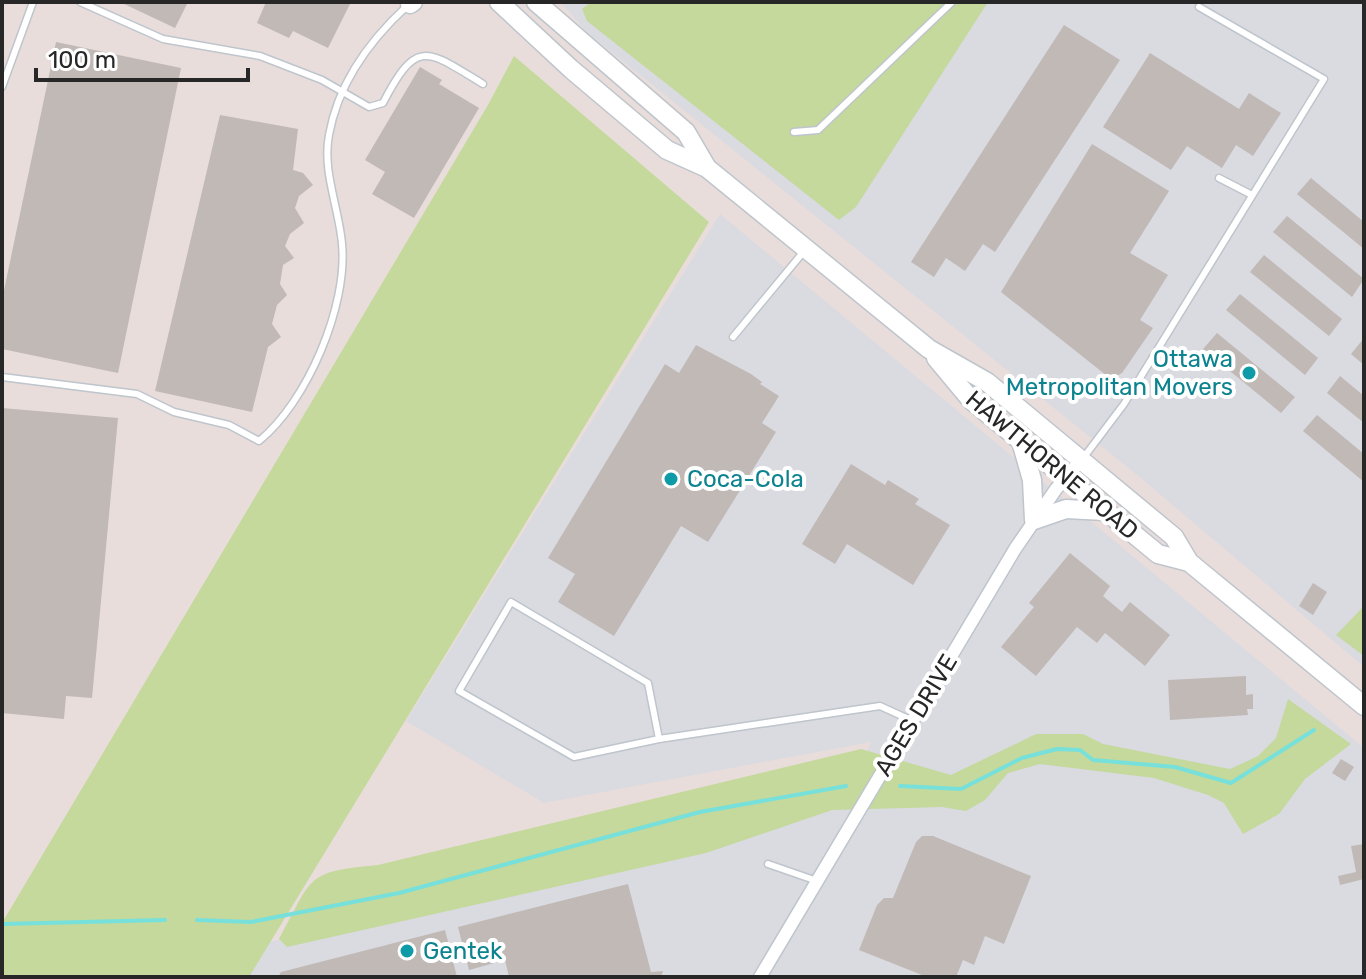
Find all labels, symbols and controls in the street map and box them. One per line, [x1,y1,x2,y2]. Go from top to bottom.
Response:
scale bar [36,32,248,82]
text: 100 m [48,46,116,74]
place label: Ottawa Metropolitan Movers [1006,345,1233,401]
marker: Ottawa Metropolitan Movers [1240,364,1258,382]
street label: HAWTHORNE ROAD [960,385,1144,545]
place label: Coca-Cola [687,465,804,493]
marker: Coca-Cola [662,470,680,488]
street label: AGES DRIVE [869,649,963,781]
place label: Gentek [423,937,503,965]
marker: Gentek [398,942,416,960]

